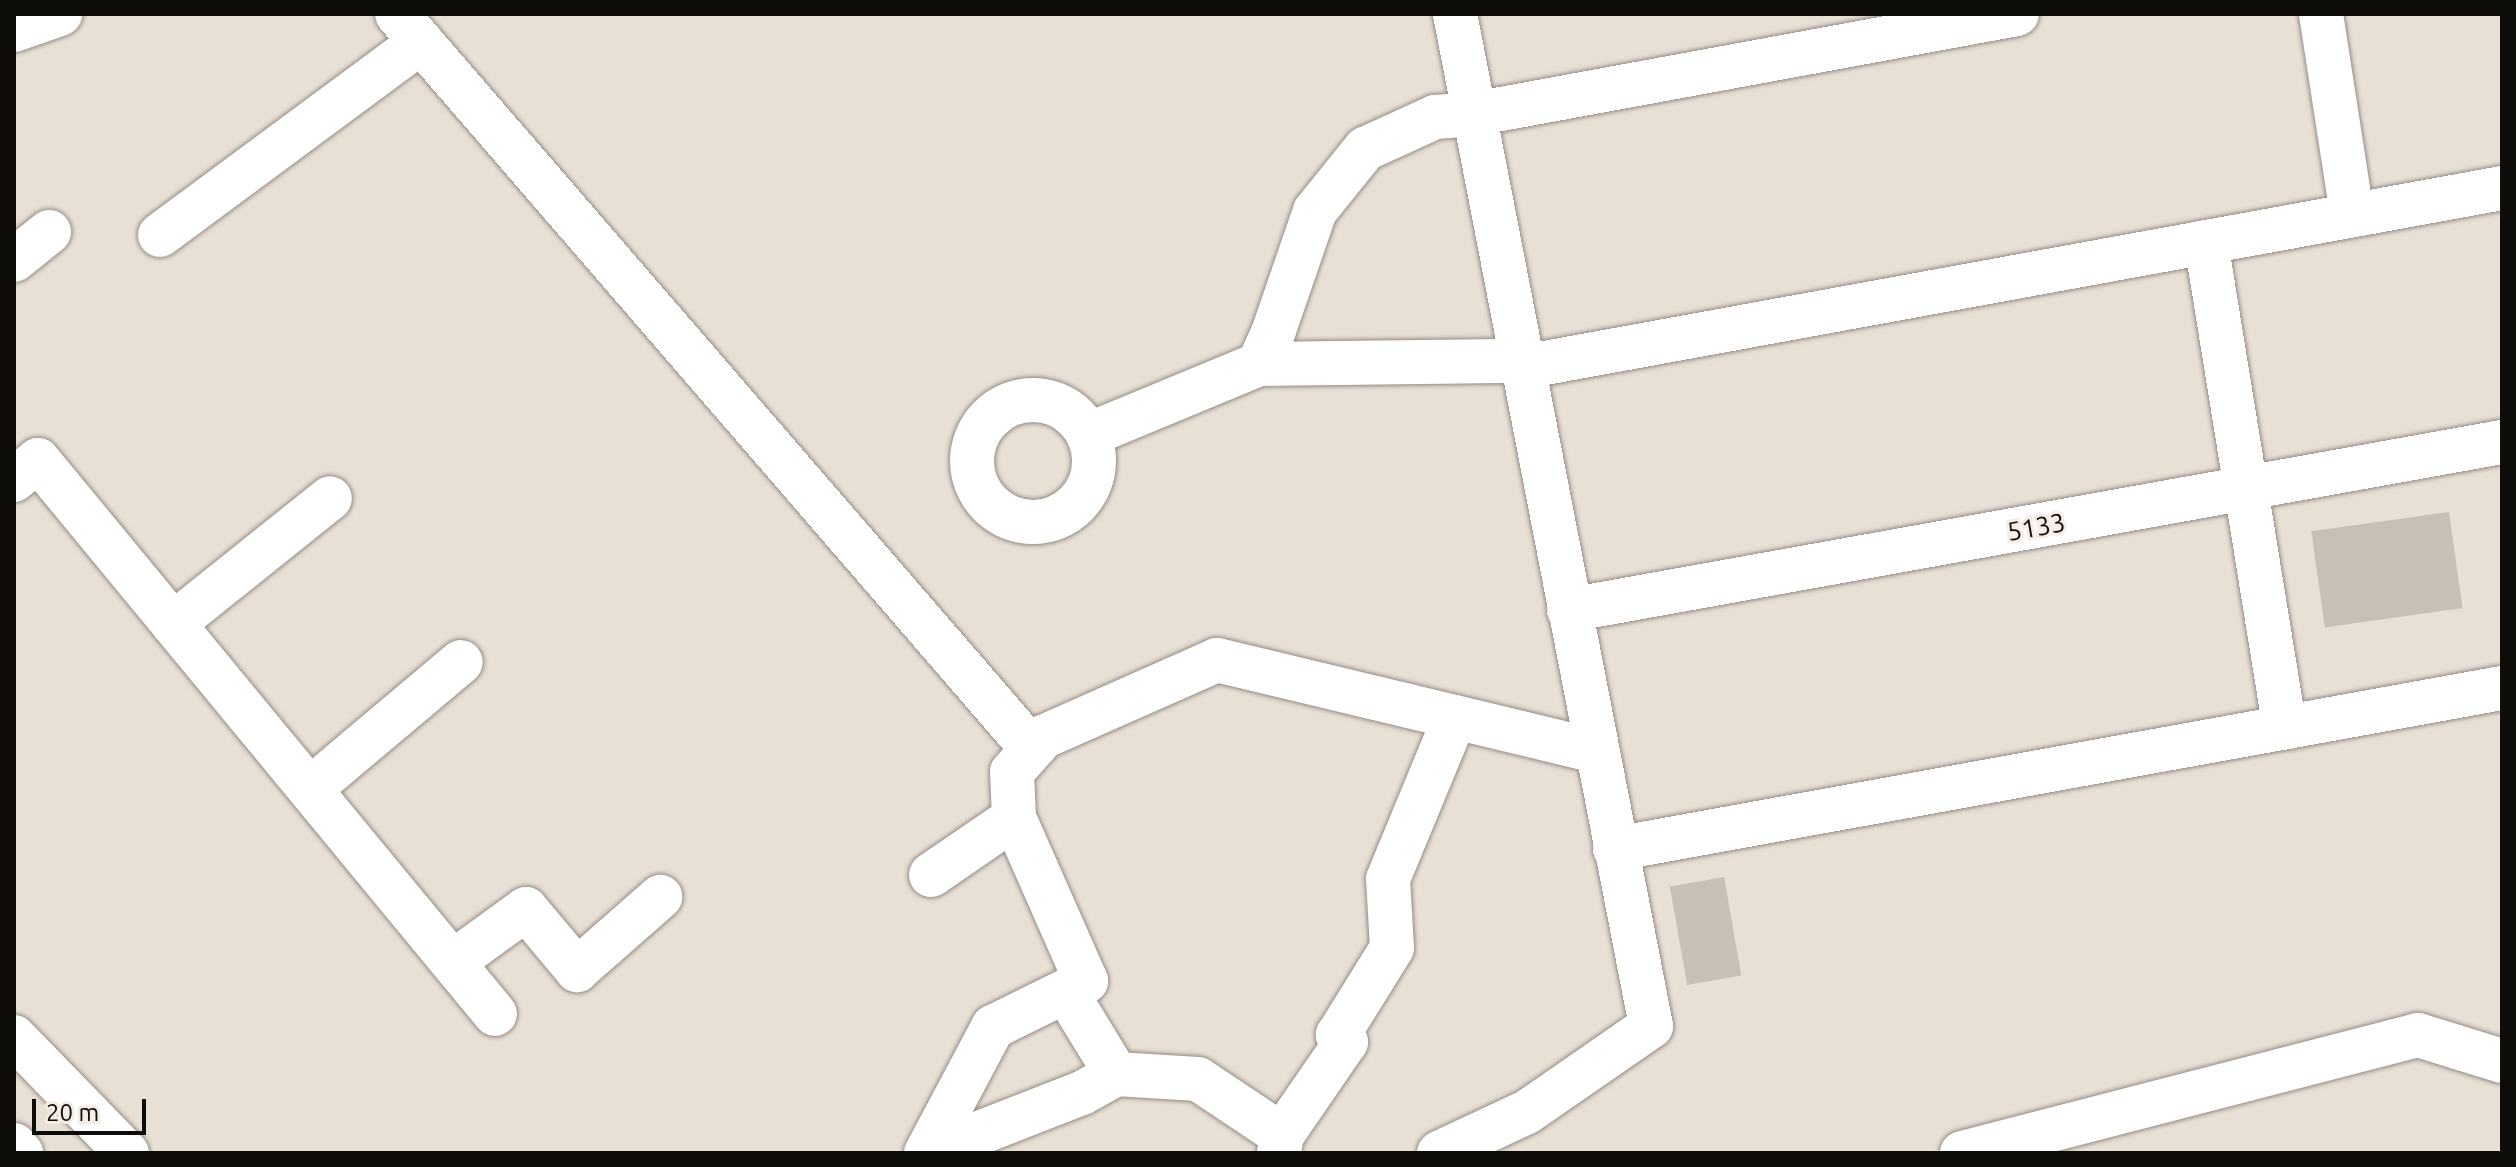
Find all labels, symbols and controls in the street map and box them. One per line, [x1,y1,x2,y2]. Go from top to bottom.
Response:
street label: 5133 [2004,507,2068,547]
scale bar [36,1083,150,1133]
text: 20 m [46,1099,99,1126]

